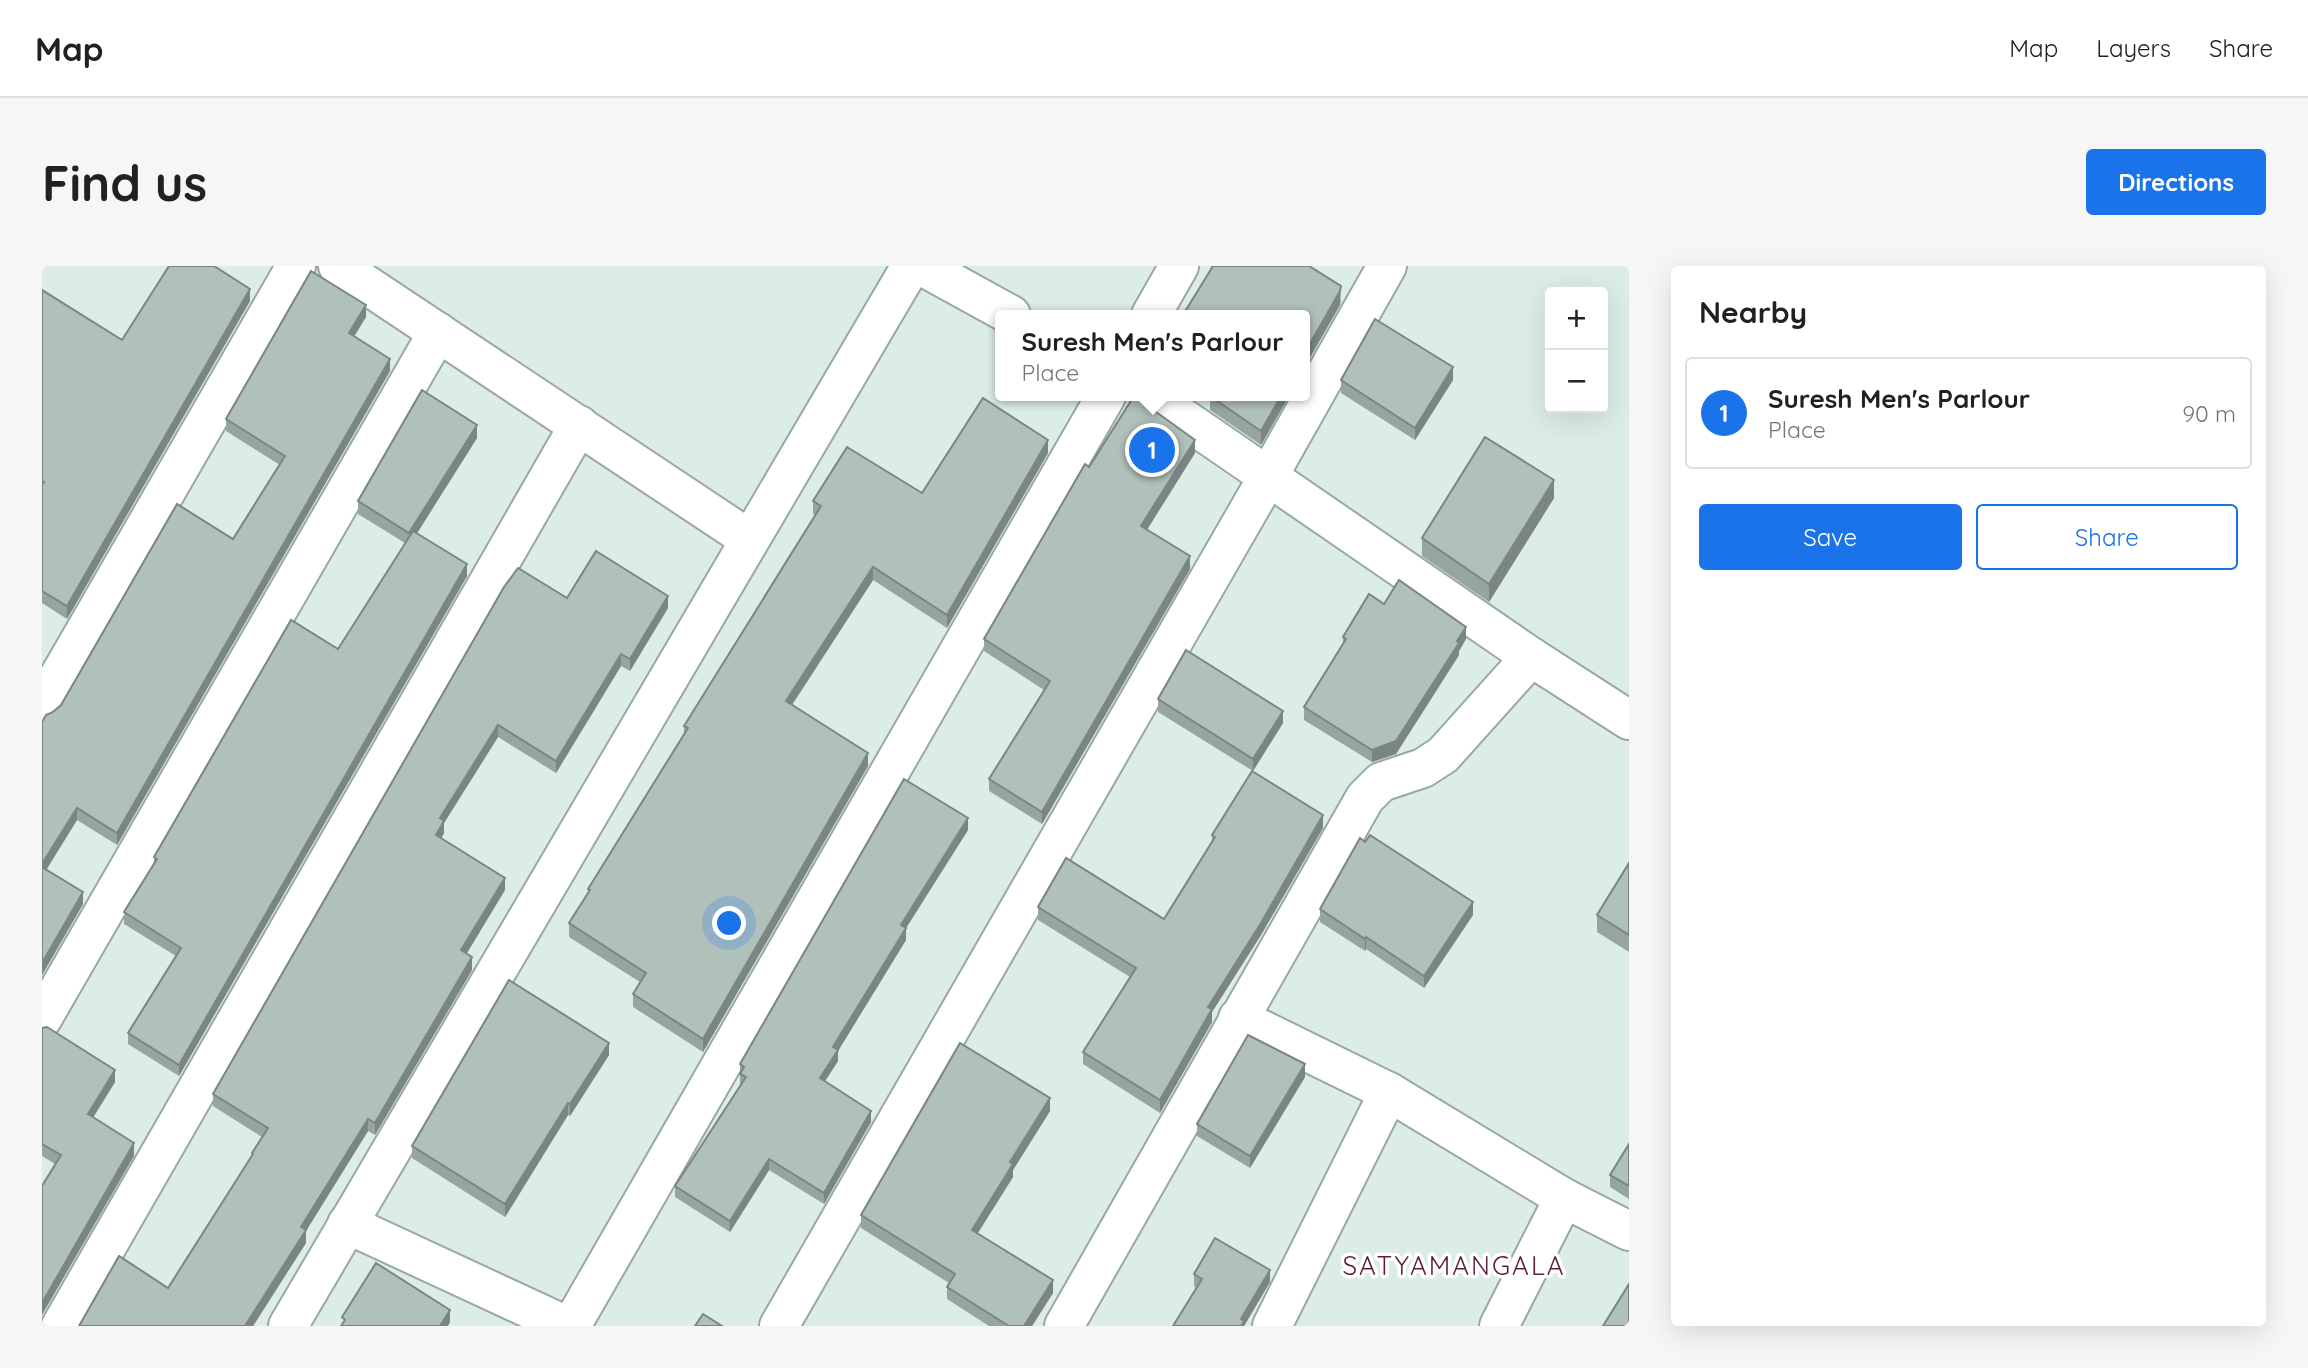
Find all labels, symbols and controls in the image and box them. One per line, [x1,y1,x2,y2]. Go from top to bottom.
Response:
text: Map [35,28,103,69]
text: Map [2009,33,2058,63]
text: Layers [2096,33,2171,63]
text: Share [2209,33,2273,63]
button: Directions [2086,149,2266,215]
text: Find us [42,152,207,213]
map controls [1545,287,1608,413]
button: + [1545,287,1608,350]
text: Nearby [1699,293,1807,331]
popup [995,310,1310,401]
text: Suresh Men's Parlour [1021,325,1284,358]
button: − [1545,350,1608,413]
text: Place [1021,358,1079,387]
text: Suresh Men's Parlour [1768,382,2030,415]
text: 1 [1720,399,1728,428]
text: 90 m [2182,399,2236,428]
text: Place [1768,415,1826,444]
pin: 1 [1129,424,1175,476]
button: Save [1699,504,1962,570]
button: Share [1976,504,2238,570]
your location [712,906,746,940]
district label: SATYAMANGALA [1342,1249,1566,1282]

